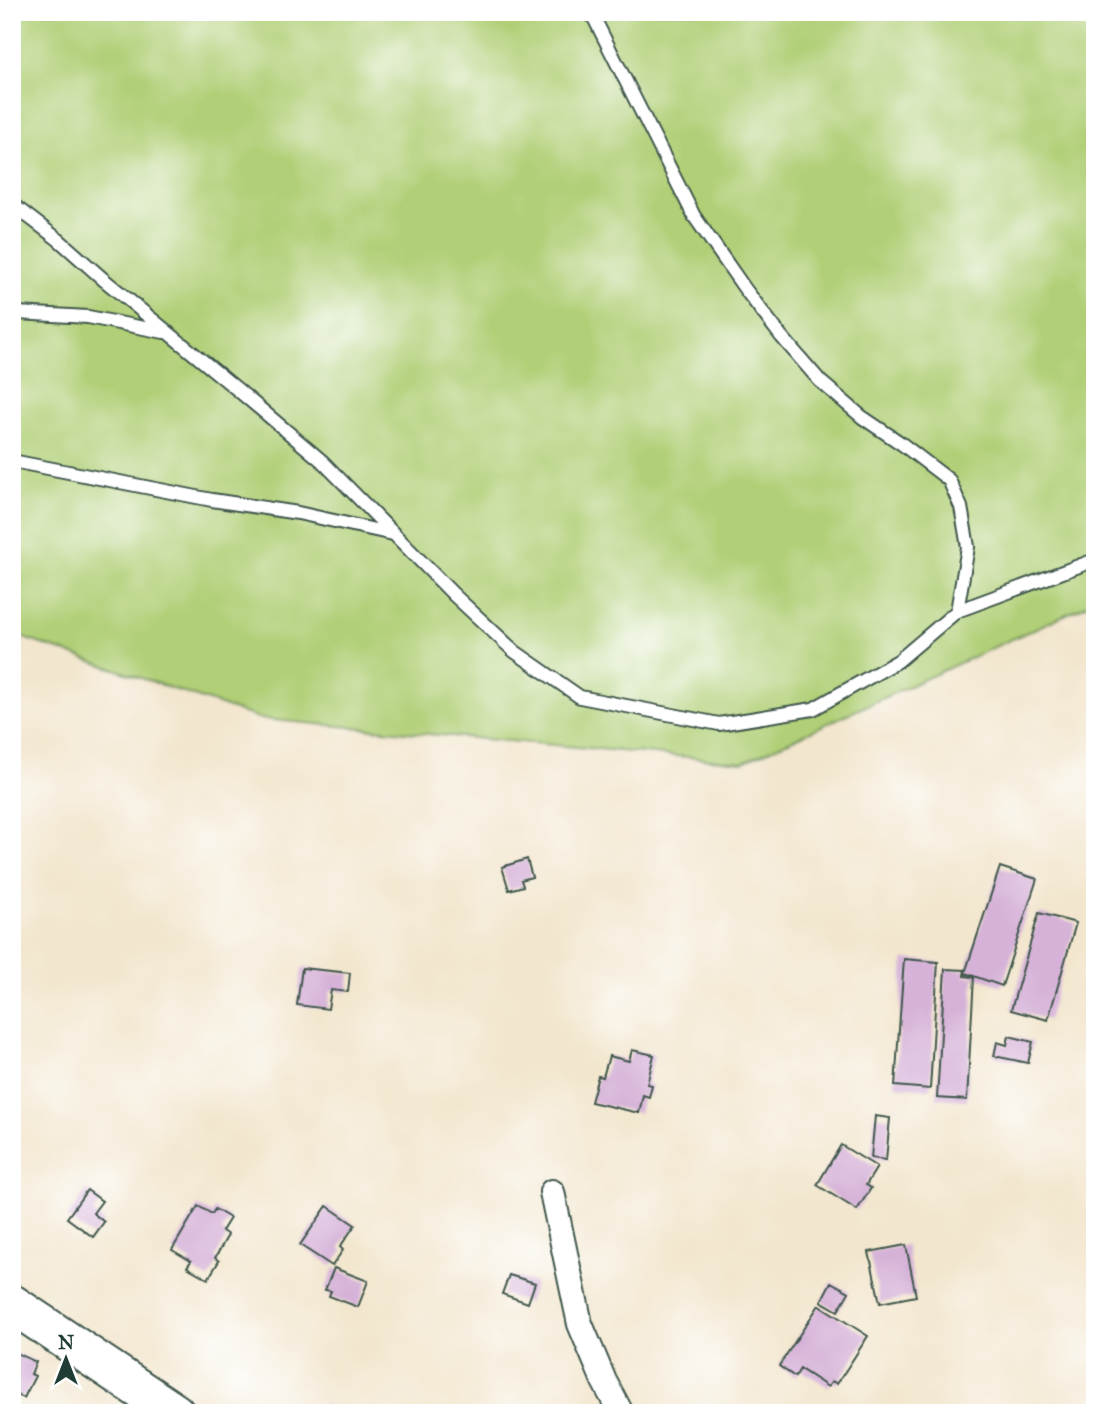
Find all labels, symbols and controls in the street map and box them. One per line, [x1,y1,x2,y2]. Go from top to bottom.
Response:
north arrow [32,1324,102,1394]
text: N [58,1331,74,1354]

